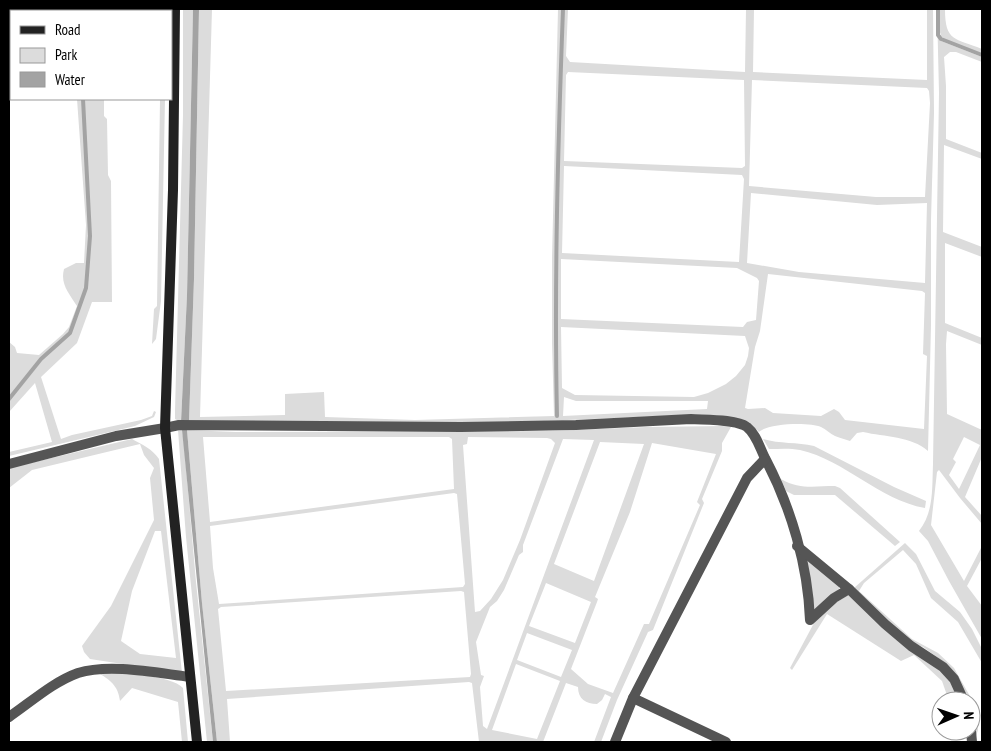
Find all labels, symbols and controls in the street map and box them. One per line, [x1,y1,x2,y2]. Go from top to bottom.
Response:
legend [10,10,172,100]
text: Road [55,20,81,39]
text: Park [55,45,77,64]
text: Water [55,70,86,89]
north arrow [931,691,981,741]
text: N [960,711,978,720]

